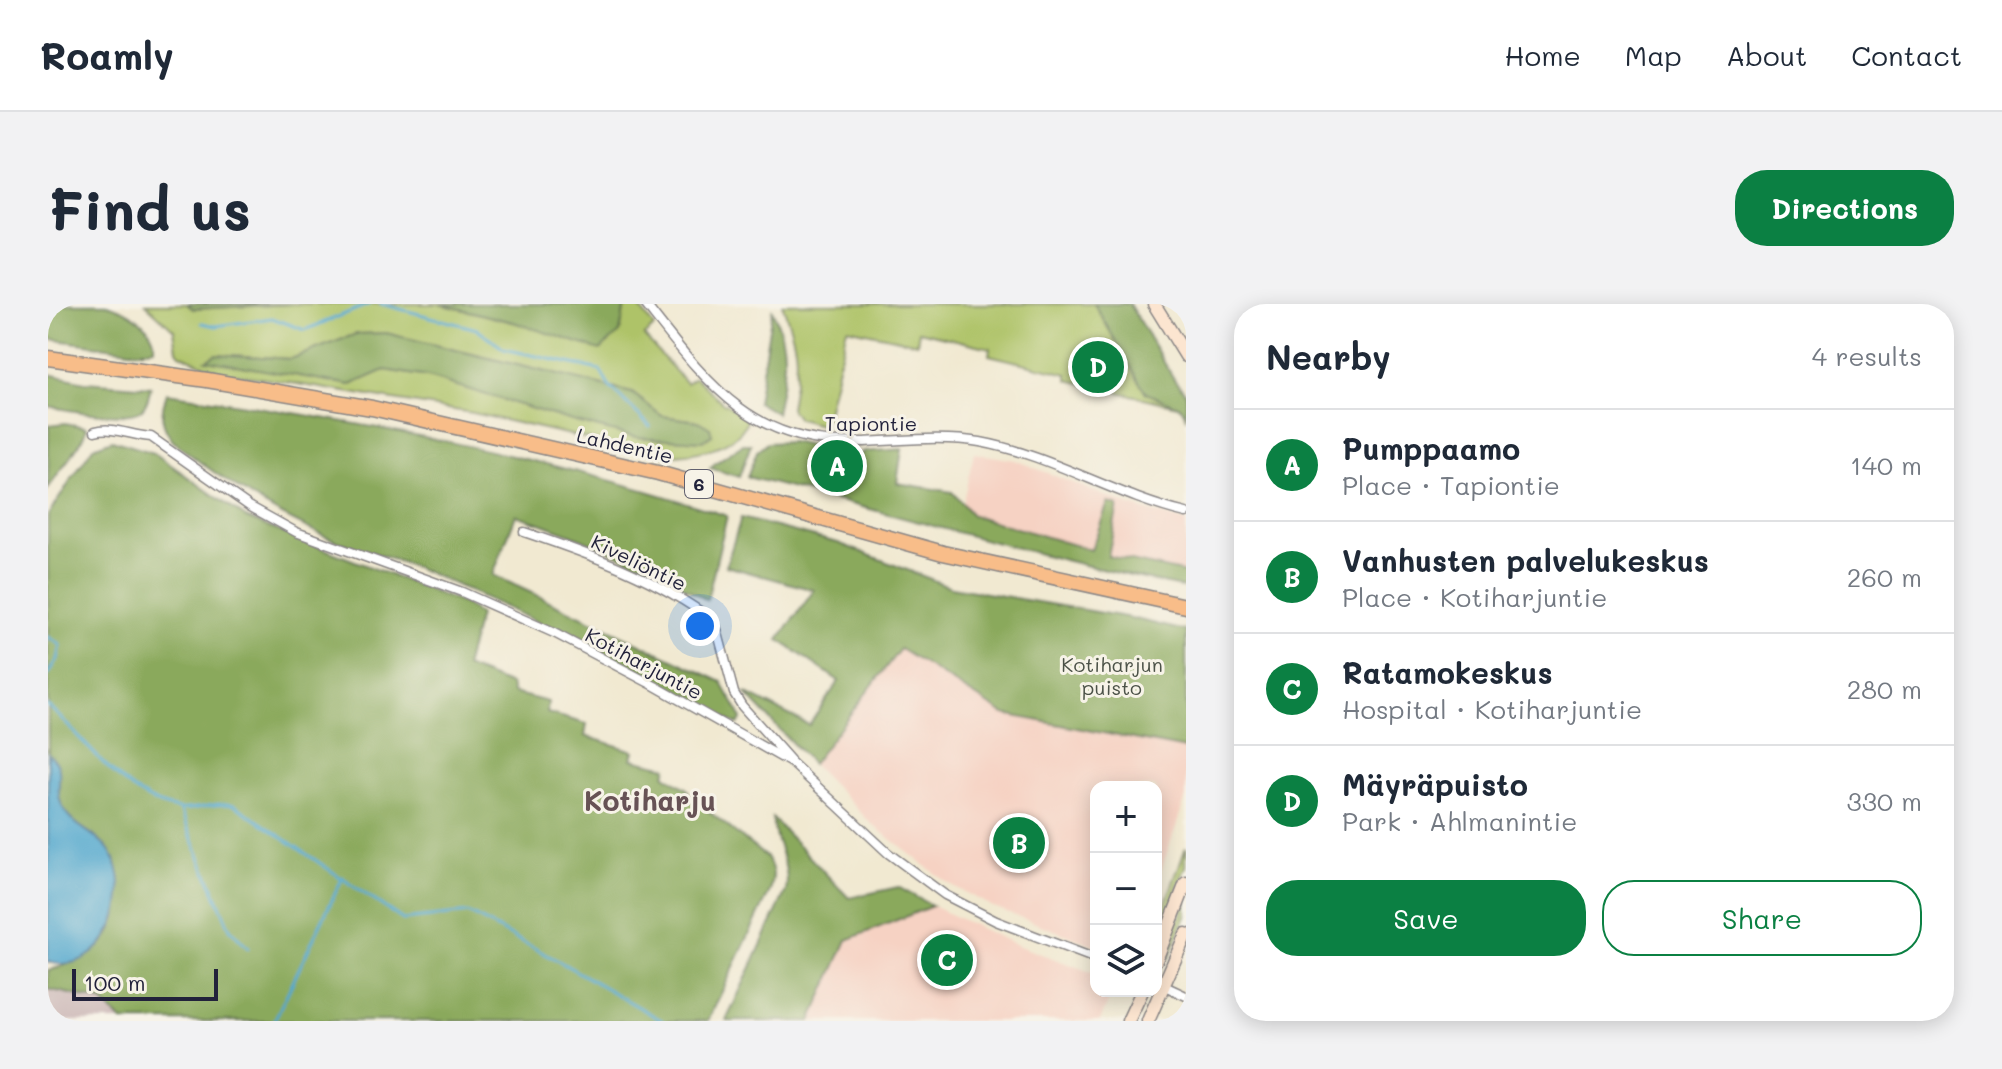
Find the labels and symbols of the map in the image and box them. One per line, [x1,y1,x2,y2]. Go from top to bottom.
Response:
pin: D [1072,337,1124,397]
street label: Tapiontie [825,410,917,436]
street label: Lahdentie [574,421,676,469]
pin: A [811,436,863,496]
road number: 6 [685,470,713,498]
street label: Kiveliöntie [587,528,691,596]
your location [680,606,720,646]
street label: Kotiharjuntie [581,621,707,705]
park label: Kotiharjun puisto [1061,651,1163,700]
district label: Kotiharju [584,782,716,818]
pin: B [993,813,1045,873]
pin: C [921,930,973,990]
scale bar [72,965,218,1001]

